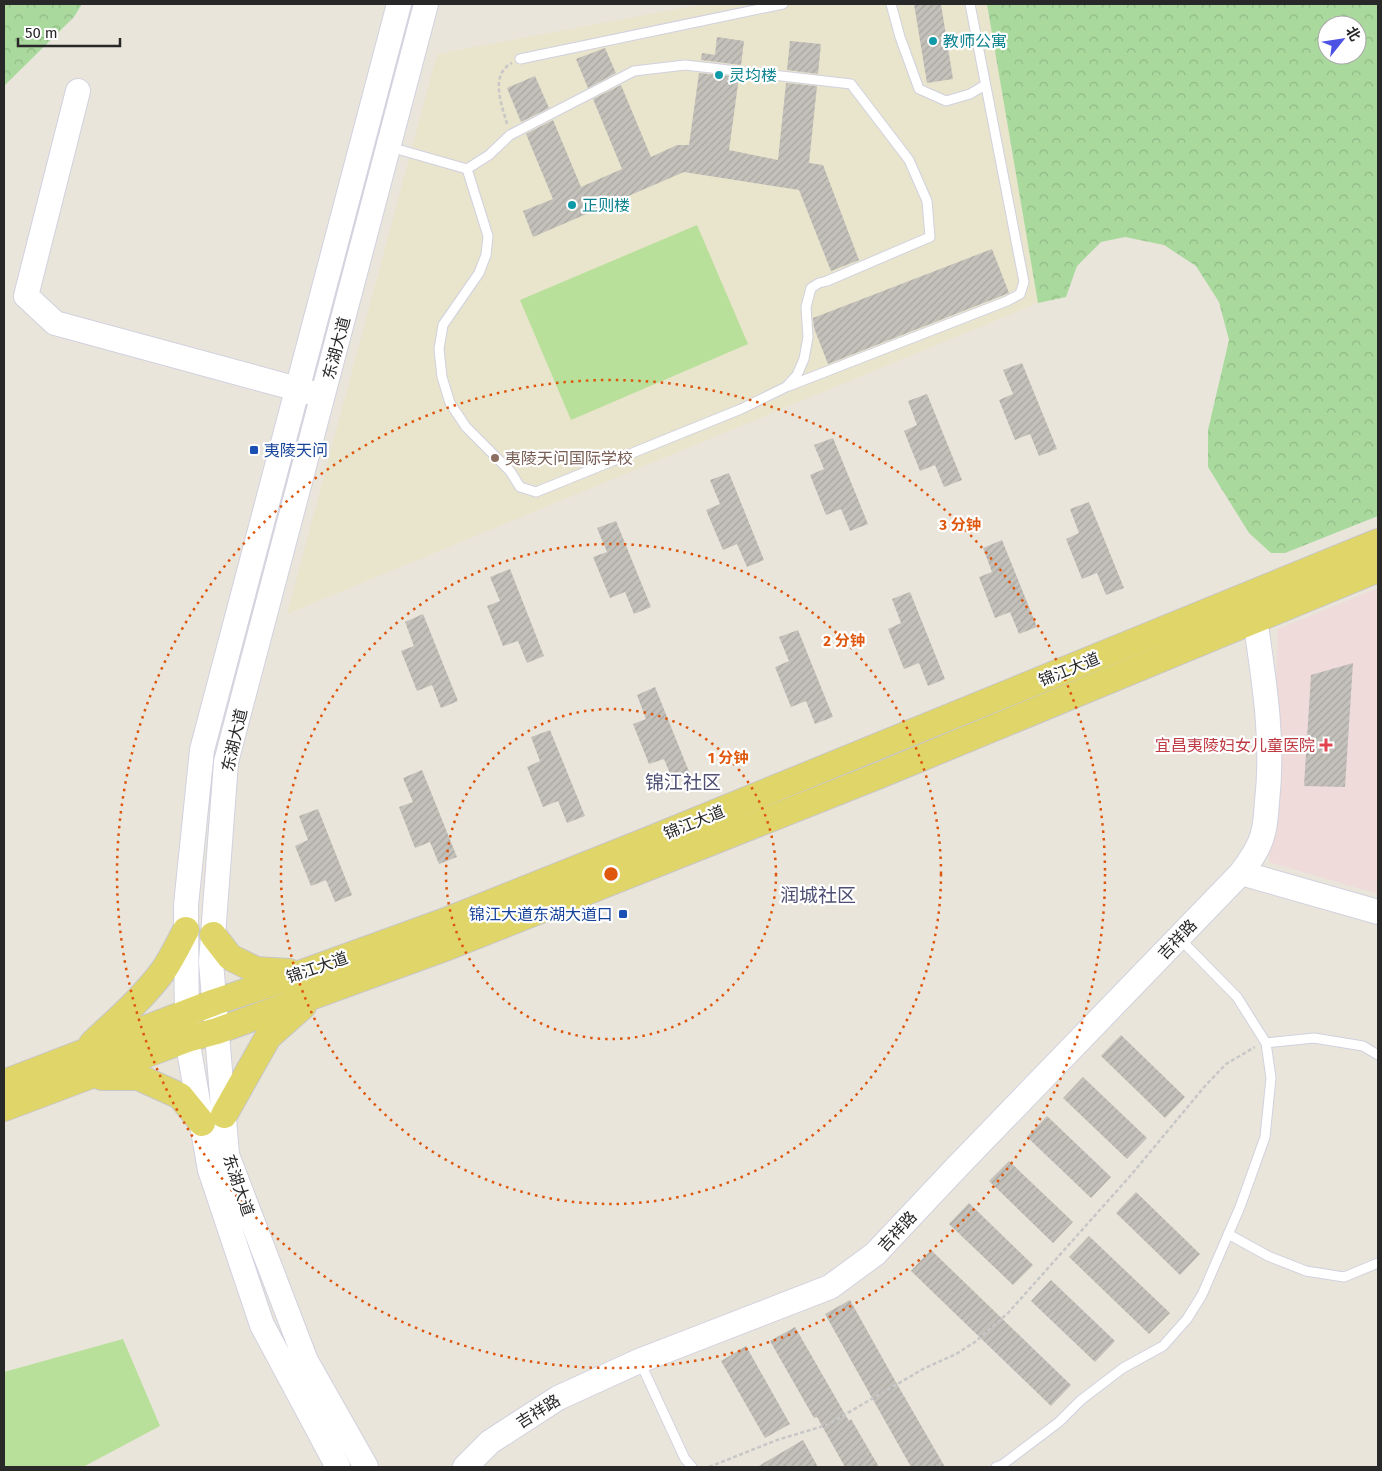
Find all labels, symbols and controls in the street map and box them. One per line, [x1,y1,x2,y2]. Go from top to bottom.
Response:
scale bar [18,15,120,47]
north arrow [1317,15,1367,65]
text: 北 [1342,23,1364,44]
text: 50 m [25,24,58,42]
place label: 教师公寓 [943,32,1007,51]
marker: 教师公寓 [927,35,939,47]
place label: 灵均楼 [729,66,777,85]
marker: 灵均楼 [713,69,725,81]
place label: 正则楼 [582,196,630,215]
marker: 正则楼 [566,199,578,211]
street label: 东湖大道 [319,315,354,382]
place label: 夷陵天问 [264,441,328,460]
marker: 夷陵天问 [248,444,260,456]
place label: 夷陵天问国际学校 [505,449,633,468]
marker: 夷陵天问国际学校 [489,452,501,464]
text: 3 分钟 [938,516,981,534]
text: 2 分钟 [823,632,865,650]
street label: 锦江大道 [1036,649,1102,690]
street label: 东湖大道 [218,707,251,773]
place label: 宜昌夷陵妇女儿童医院 [1155,736,1315,755]
marker: 宜昌夷陵妇女儿童医院 [1319,738,1333,752]
text: 1 分钟 [708,749,748,767]
district label: 锦江社区 [645,771,721,794]
street label: 锦江大道 [661,802,727,843]
centre of rings [602,865,620,883]
district label: 润城社区 [780,884,856,907]
place label: 锦江大道东湖大道口 [469,905,613,924]
marker: 锦江大道东湖大道口 [617,908,629,920]
street label: 吉祥路 [1154,915,1201,963]
street label: 锦江大道 [284,948,351,987]
street label: 东湖大道 [219,1152,258,1219]
street label: 吉祥路 [874,1207,921,1255]
street label: 吉祥路 [513,1391,564,1432]

